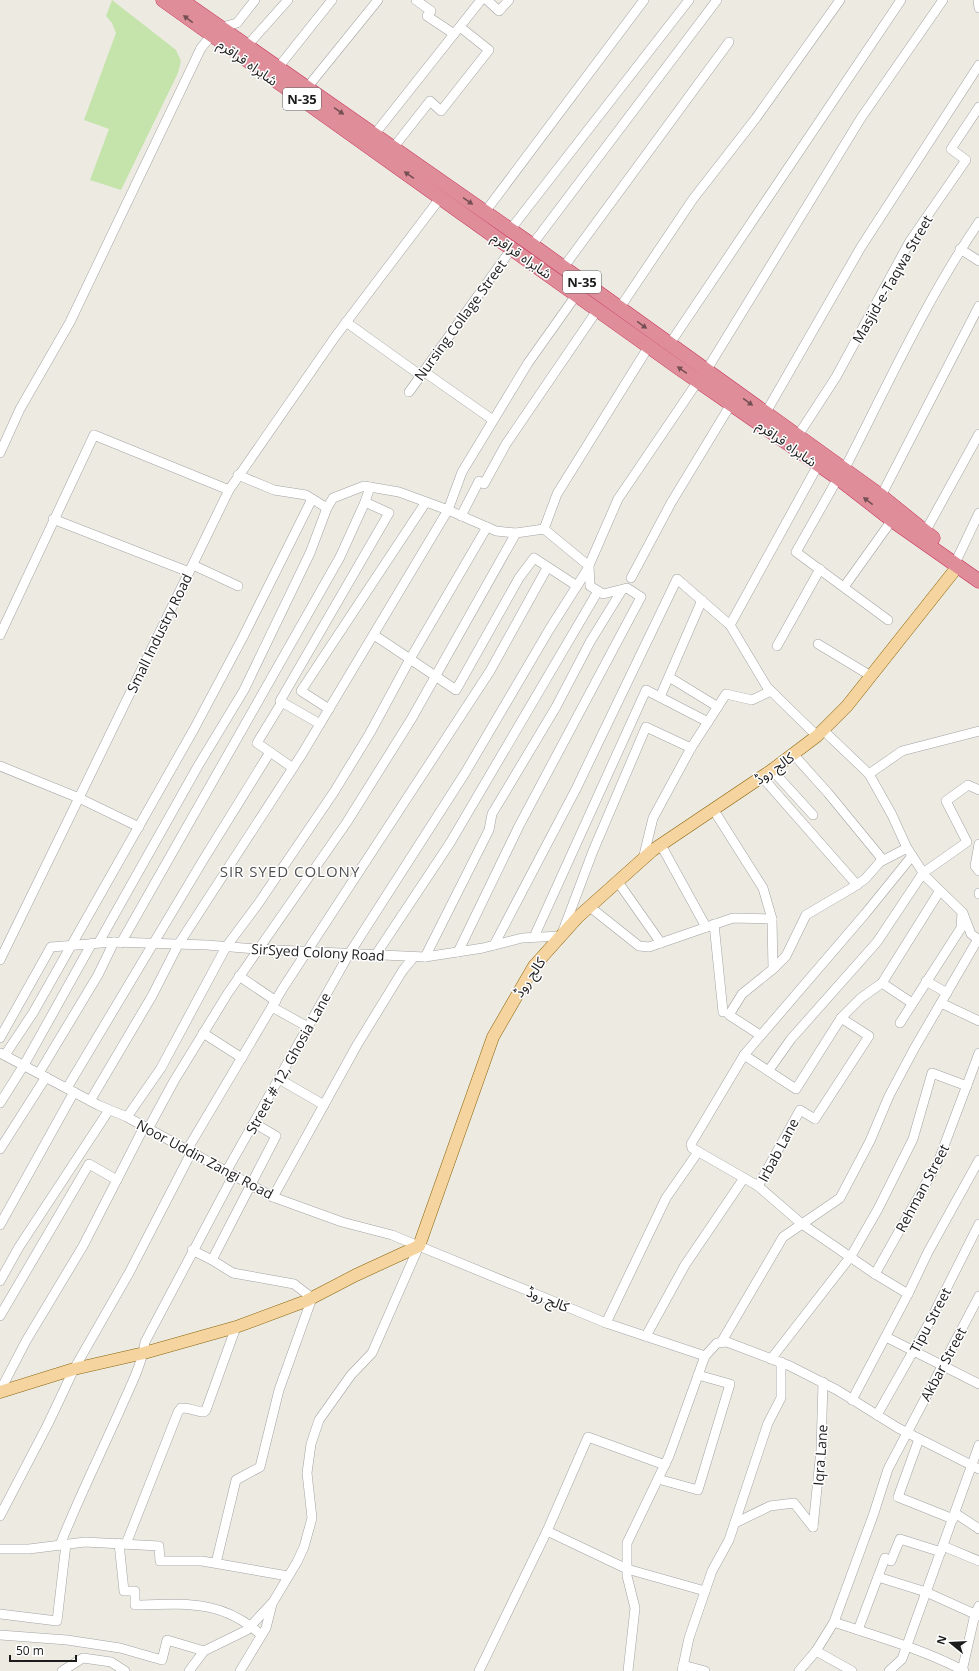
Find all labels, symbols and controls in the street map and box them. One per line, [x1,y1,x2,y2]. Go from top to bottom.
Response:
one-way arrow [183,15,194,23]
street label: شاہراہ قراقرم [213,34,282,91]
road number: N-35 [283,88,321,110]
one-way arrow [334,107,344,115]
one-way arrow [404,171,414,179]
one-way arrow [463,197,474,205]
street label: Masjid-e-Taqwa Street [848,211,936,347]
street label: شاہراہ قراقرم [487,227,556,284]
street label: Nursing Collage Street [410,256,510,384]
road number: N-35 [563,271,601,293]
one-way arrow [637,321,648,329]
one-way arrow [677,366,687,374]
one-way arrow [743,397,753,405]
street label: شاہراہ قراقرم [752,415,821,472]
one-way arrow [862,497,873,506]
street label: Small Industry Road [122,570,196,696]
street label: کالج روڈ [750,747,799,790]
district label: SIR SYED COLONY [220,861,360,881]
street label: SirSyed Colony Road [251,939,385,965]
street label: کالج روڈ [509,953,551,1002]
street label: Street # 12, Ghosia Lane [241,989,335,1137]
street label: Noor Uddin Zangi Road [133,1115,277,1203]
street label: Irbab Lane [753,1115,803,1185]
street label: Rehman Street [891,1141,953,1235]
street label: کالج روڈ [523,1282,572,1318]
street label: Tipu Street [905,1284,955,1356]
street label: Akbar Street [916,1324,970,1404]
street label: Iqra Lane [808,1424,832,1486]
north arrow [931,1623,971,1663]
text: N [932,1633,950,1646]
scale bar [10,1637,76,1663]
text: 50 m [16,1642,44,1659]

